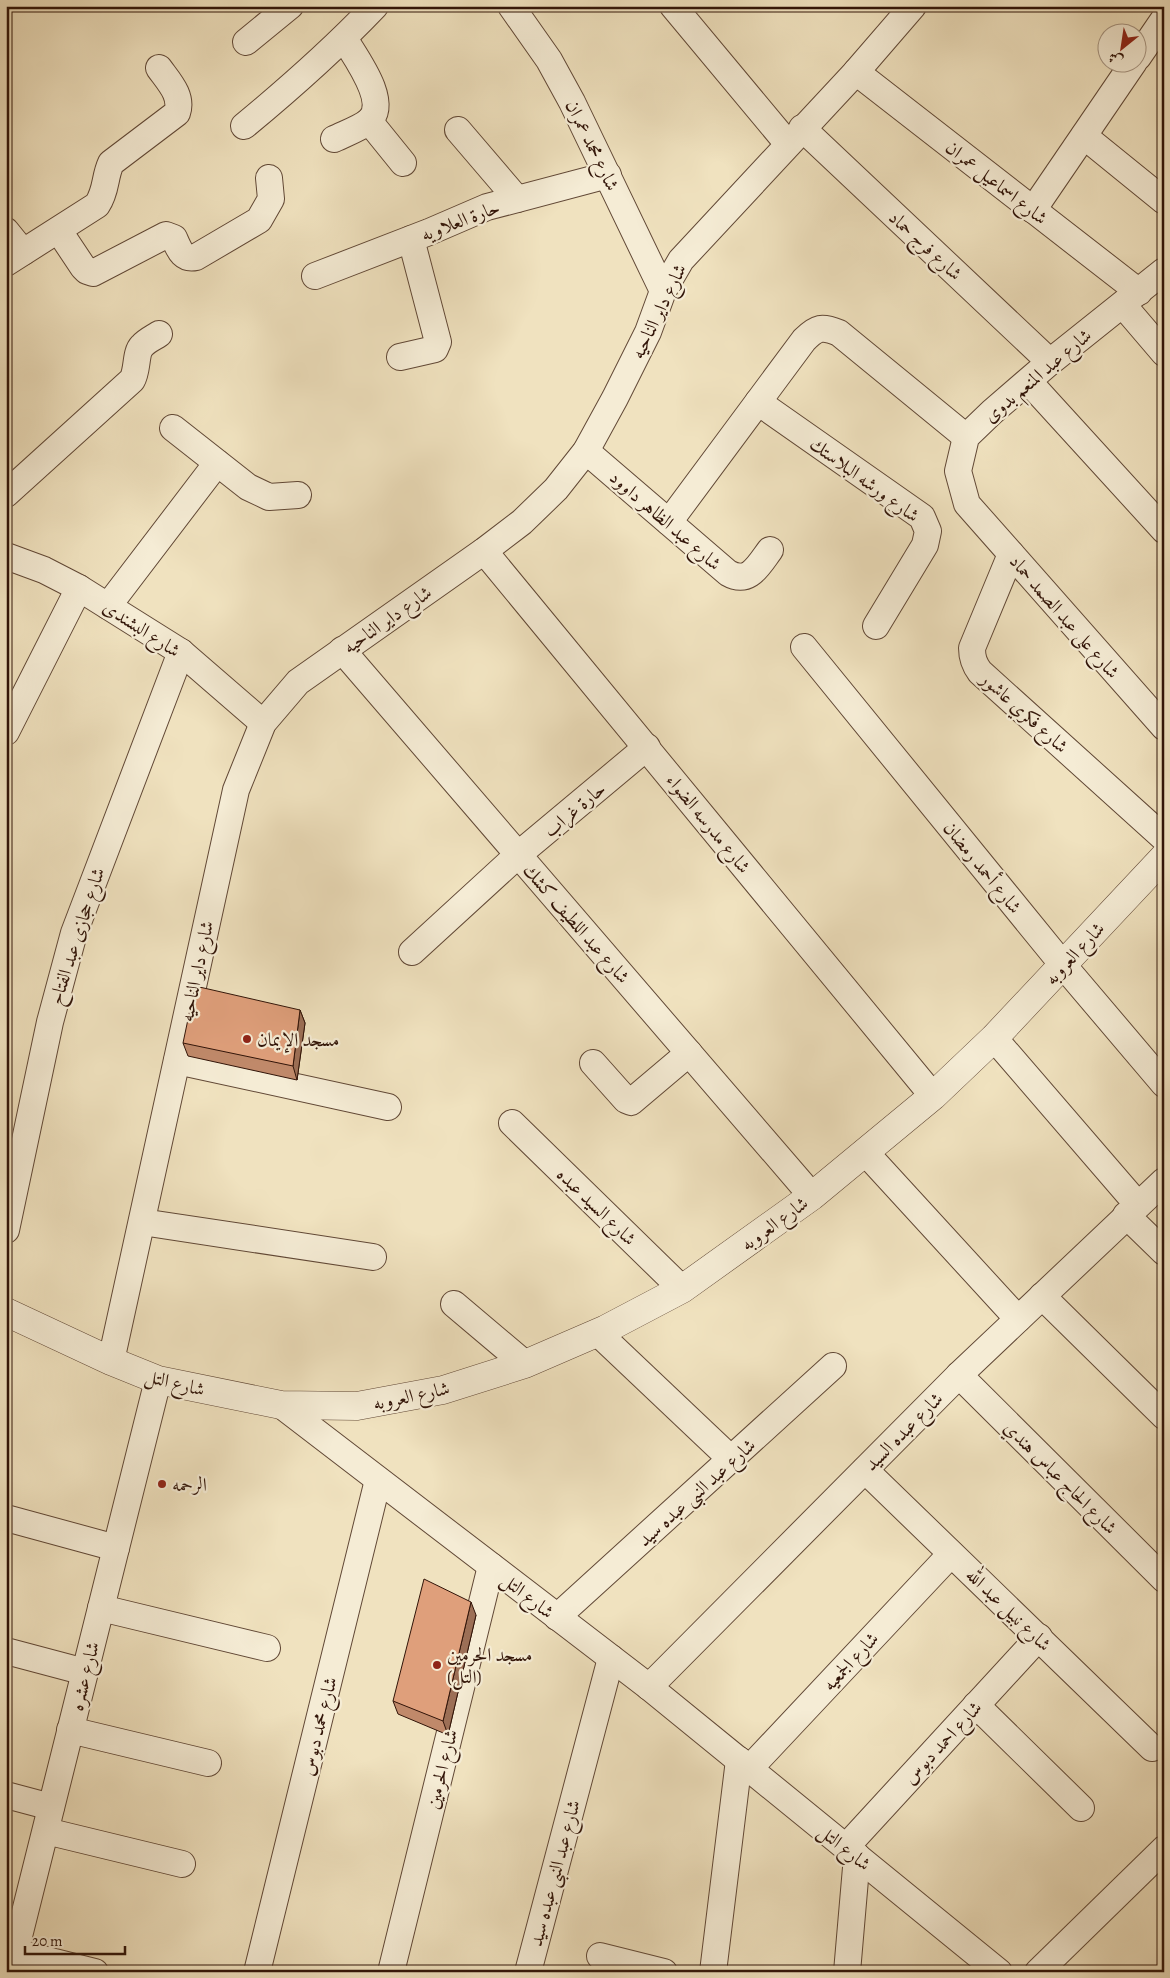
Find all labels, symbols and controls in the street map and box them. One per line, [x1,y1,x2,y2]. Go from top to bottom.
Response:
north arrow [1098,22,1148,72]
text: ش [1105,47,1127,71]
street label: شارع محمد عمران [557,96,625,196]
street label: شارع اسماعيل عمران [939,135,1053,233]
street label: حارة العلاويه [417,194,504,248]
street label: شارع فرج حماد [880,205,968,290]
street label: شارع داير الناحيه [625,259,695,364]
street label: شارع عبد المنعم بدوى [978,323,1100,433]
street label: شارع ورشه البلاستك [803,431,925,530]
street label: شارع عبد الظاهر داوود [602,465,727,578]
street label: شارع على عبد الصمد حماد [1002,549,1125,686]
street label: شارع داير الناحيه [338,580,438,662]
street label: شارع البشندى [96,594,185,665]
street label: شارع فكري عاشور [972,665,1074,761]
street label: شارع مدرسه الضواء [658,768,757,880]
street label: حارة غراب [538,776,611,844]
street label: شارع أحمد رمضان [935,816,1027,920]
street label: شارع عبد اللطيف كشك [515,858,636,991]
street label: شارع حجازى عبد الفتاح [42,864,115,1010]
street label: شارع العروبه [1039,916,1112,992]
street label: شارع داير الناحيه [174,918,222,1025]
place label: مسجد الإيمان [257,1027,339,1054]
marker: مسجد الإيمان [241,1033,253,1045]
street label: شارع السيد عبده [549,1162,642,1253]
street label: شارع العروبه [736,1190,815,1259]
street label: شارع التل [141,1363,208,1405]
street label: شارع العروبه [371,1375,452,1419]
street label: شارع عبده السيد [858,1386,950,1478]
street label: شارع الحاج عباس هندي [995,1415,1123,1543]
street label: شارع عبد النبى عبده سيد [632,1433,763,1554]
place label: الرحمه [172,1472,207,1498]
marker: الرحمه [156,1478,168,1490]
street label: شارع نبيل عبد الله [958,1561,1058,1659]
street label: شارع التل [494,1567,559,1626]
street label: شارع الجمعيه [817,1626,886,1698]
street label: شارع عشره [64,1639,108,1714]
place label: مسجد الحرمين (التل) [447,1642,533,1690]
marker: مسجد الحرمين (التل) [431,1659,443,1671]
street label: شارع محمد دبوس [294,1674,346,1779]
street label: شارع احمد دبوس [897,1695,990,1791]
street label: شارع الحرمين [420,1727,466,1812]
street label: شارع عبد النبى عبده سيد [523,1797,589,1950]
street label: شارع التل [811,1818,876,1879]
scale bar [25,1923,125,1955]
text: 20 m [32,1931,63,1951]

